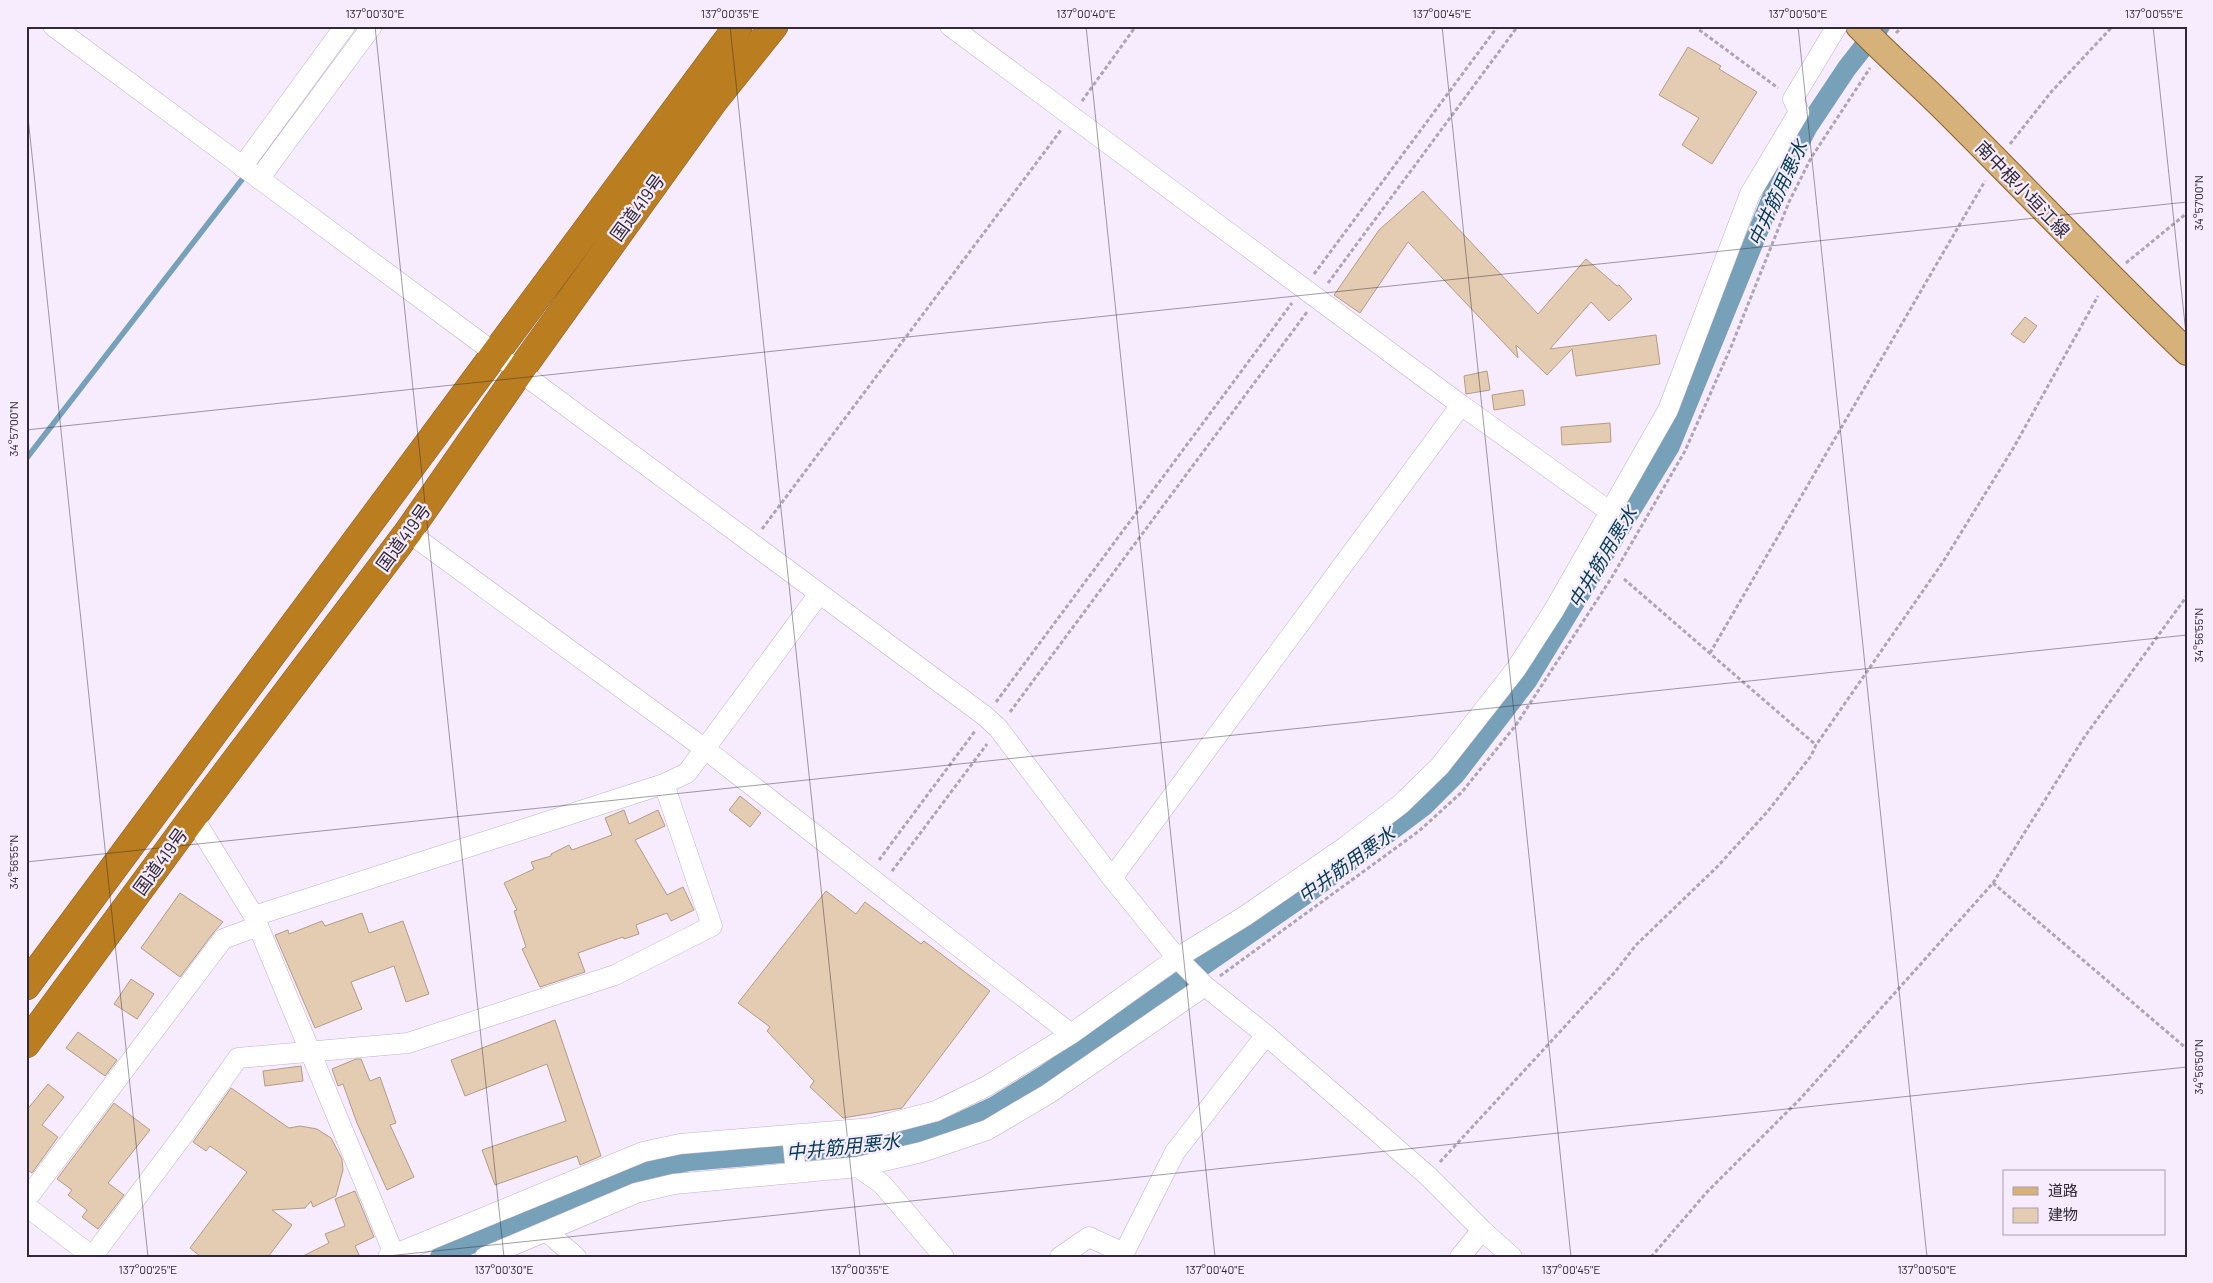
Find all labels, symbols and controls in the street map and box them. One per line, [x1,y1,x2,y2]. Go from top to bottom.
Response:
text: 137°00'30"E [345,6,405,20]
text: 137°00'35"E [701,6,759,20]
text: 137°00'40"E [1056,6,1116,20]
text: 137°00'45"E [1413,6,1471,20]
text: 137°00'50"E [1768,6,1828,20]
text: 137°00'55"E [2125,6,2183,20]
water label: 中井筋用悪水 [1742,135,1812,250]
street label: 南中根小垣江線 [1971,136,2075,242]
street label: 国道419号 [605,169,669,245]
text: 34°57'00"N [2191,175,2205,231]
text: 34°57'00"N [6,401,20,457]
street label: 国道419号 [371,499,435,575]
water label: 中井筋用悪水 [1563,501,1642,612]
text: 34°56'55"N [2191,608,2205,662]
water label: 中井筋用悪水 [1293,820,1400,907]
street label: 国道419号 [128,823,192,899]
text: 34°56'55"N [6,835,20,889]
text: 34°56'50"N [2191,1039,2205,1095]
water label: 中井筋用悪水 [785,1128,903,1163]
legend [2003,1170,2166,1236]
text: 道路 [2048,1181,2078,1199]
text: 建物 [2048,1205,2078,1223]
text: 137°00'25"E [119,1262,177,1276]
text: 137°00'30"E [474,1262,534,1276]
text: 137°00'35"E [831,1262,889,1276]
text: 137°00'40"E [1185,1262,1245,1276]
text: 137°00'45"E [1542,1262,1600,1276]
text: 137°00'50"E [1897,1262,1957,1276]

